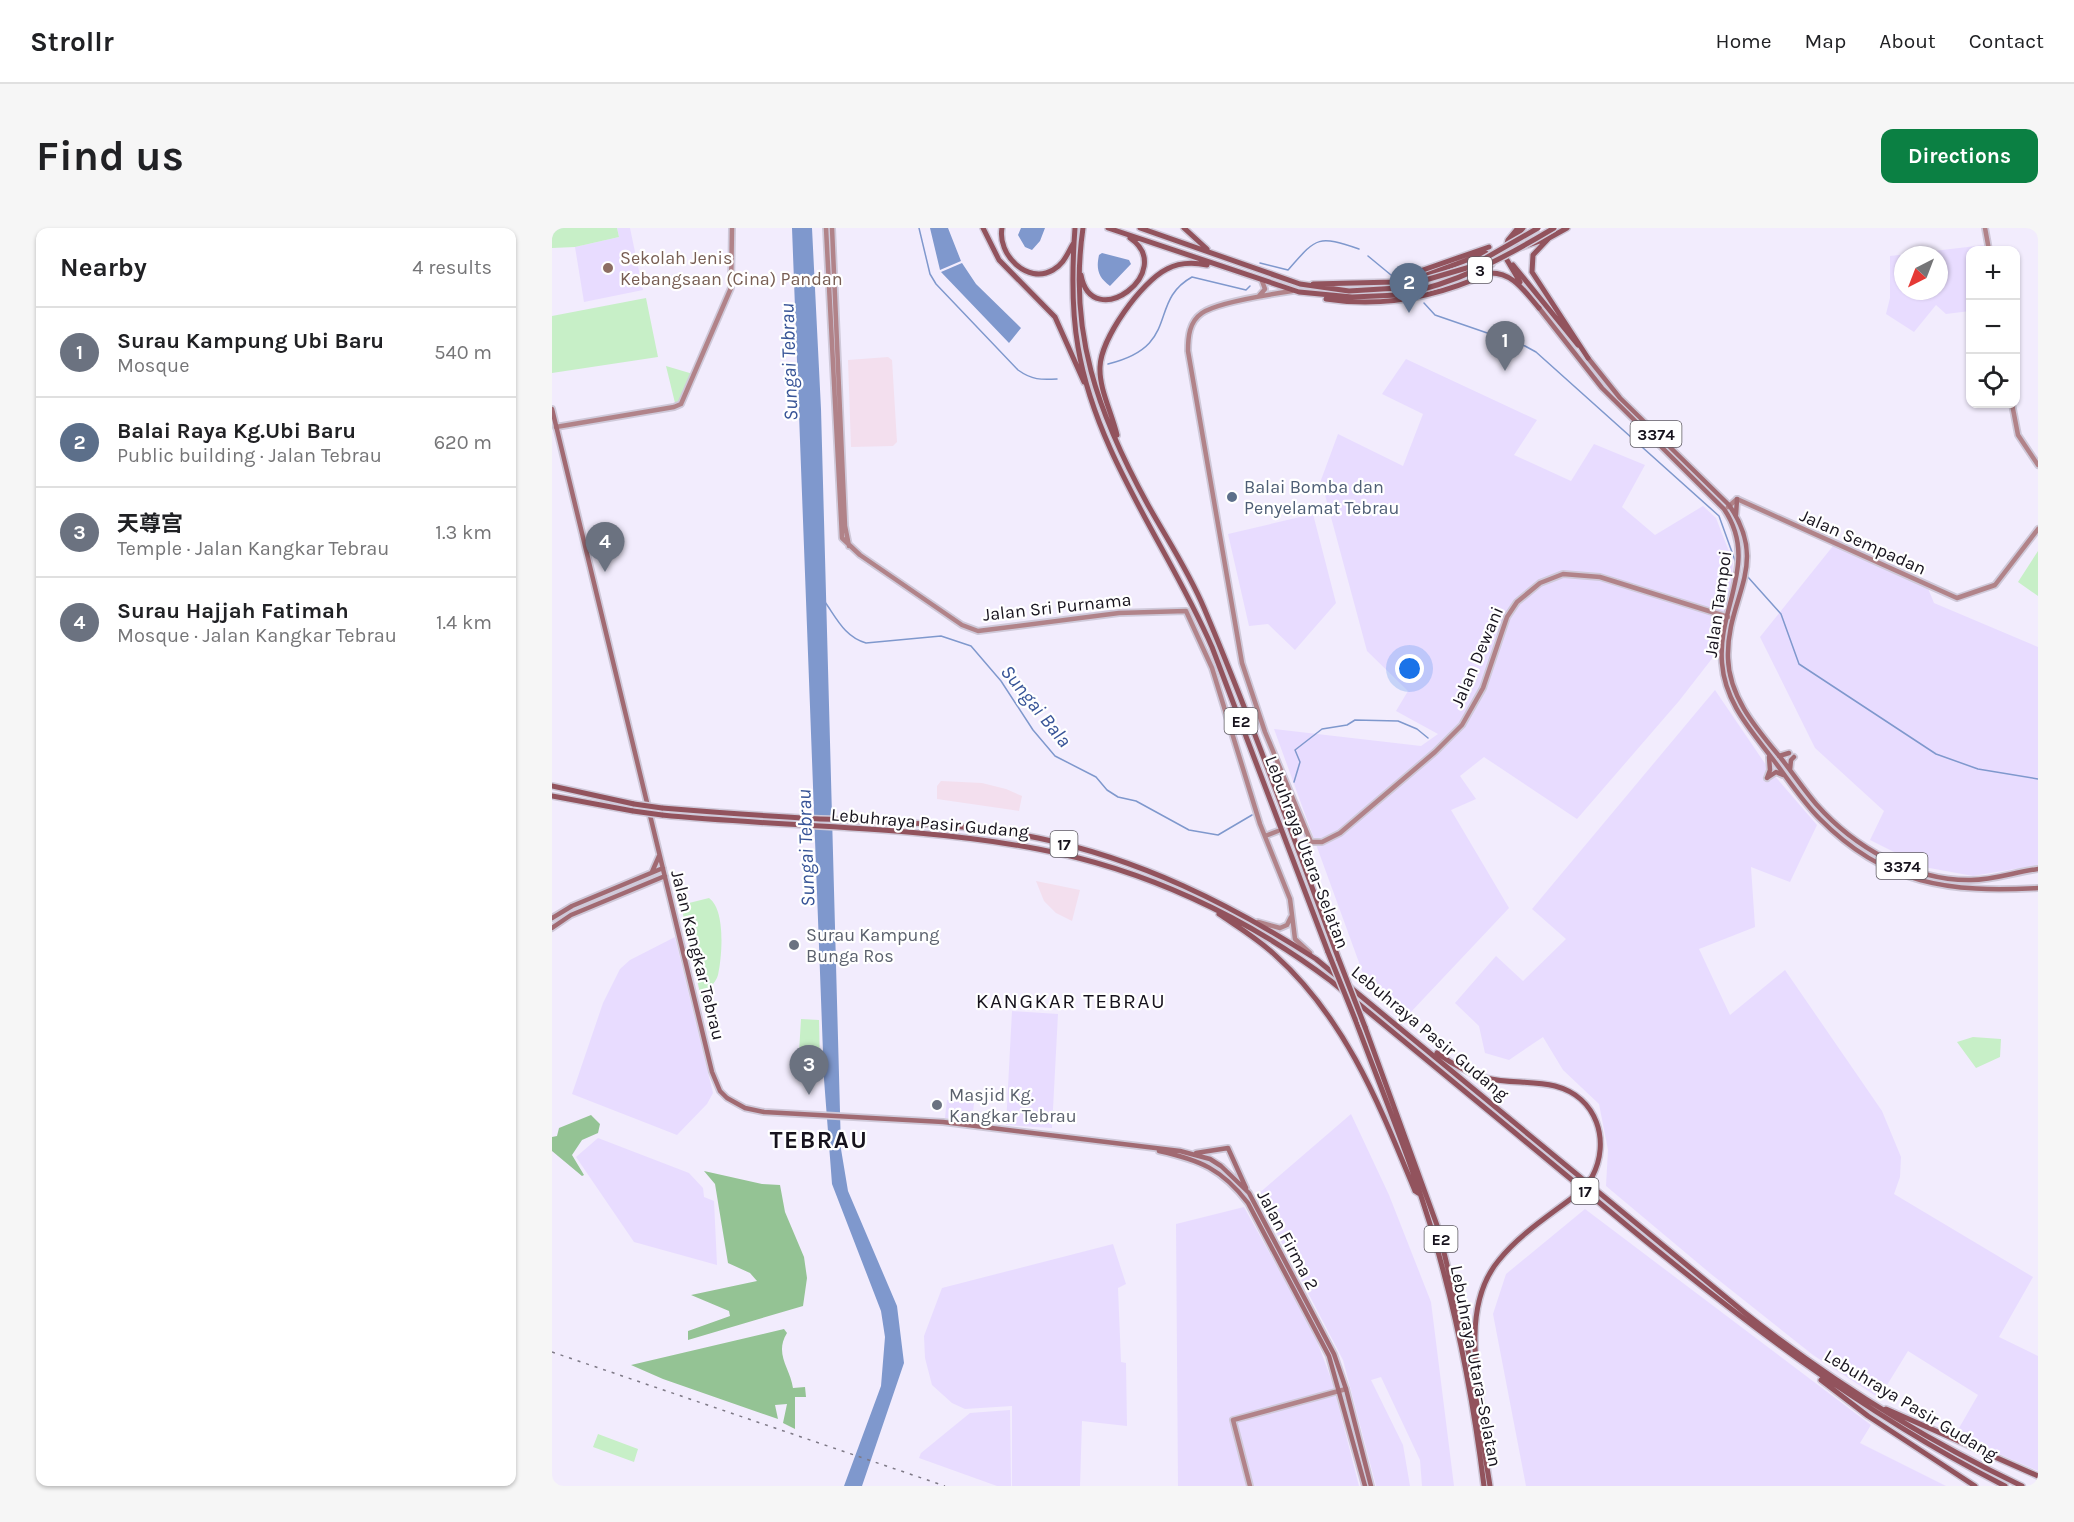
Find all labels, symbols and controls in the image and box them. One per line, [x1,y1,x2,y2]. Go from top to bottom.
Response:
text: Strollr [30,25,114,58]
text: Home [1716,29,1772,53]
text: Map [1805,29,1846,53]
text: About [1879,29,1936,53]
text: Contact [1969,29,2044,53]
button: Directions [1881,129,2038,183]
text: Find us [36,131,184,181]
north arrow [1894,246,1948,300]
map controls [1966,246,2020,408]
button: + [1966,246,2020,300]
place label: Sekolah Jenis Kebangsaan (Cina) Pandan [620,247,843,290]
text: Nearby [60,252,147,283]
text: 4 results [412,256,492,279]
road number: 3 [1468,257,1492,283]
marker: Sekolah Jenis Kebangsaan (Cina) Pandan [601,261,615,275]
pin: 2 [1390,264,1428,313]
button: − [1966,300,2020,354]
water label: Sungai Tebrau [775,303,803,421]
pin: 1 [1486,322,1524,371]
text: Surau Kampung Ubi Baru [117,328,384,354]
text: 1 [76,341,83,364]
text: 540 m [434,341,492,364]
text: Mosque [117,354,189,377]
button: locate [1966,354,2020,408]
text: Balai Raya Kg.Ubi Baru [117,418,356,444]
road number: 3374 [1630,421,1682,447]
text: 2 [73,431,86,454]
text: 620 m [434,431,492,454]
text: Public building · Jalan Tebrau [117,444,382,467]
place label: Balai Bomba dan Penyelamat Tebrau [1244,476,1399,519]
marker: Balai Bomba dan Penyelamat Tebrau [1225,490,1239,504]
street label: Jalan Sempadan [1796,504,1930,580]
text: 天尊宫 [117,511,183,537]
text: 3 [73,521,86,544]
text: 1.3 km [435,521,492,544]
pin: 4 [586,522,624,572]
text: Temple · Jalan Kangkar Tebrau [117,537,389,560]
street label: Jalan Tampoi [1700,549,1736,659]
street label: Jalan Sri Purnama [982,588,1132,626]
text: Surau Hajjah Fatimah [117,598,349,624]
street label: Jalan Dewani [1446,603,1508,711]
text: 4 [74,611,85,634]
text: 1.4 km [436,611,492,634]
text: Mosque · Jalan Kangkar Tebrau [117,624,397,647]
your location [1395,654,1424,683]
water label: Sungai Bala [996,660,1076,752]
road number: E2 [1224,708,1258,734]
street label: Lebuhraya Utara–Selatan [1260,752,1354,952]
water label: Sungai Tebrau [792,789,820,907]
street label: Lebuhraya Pasir Gudang [830,803,1030,843]
road number: 17 [1050,831,1078,857]
road number: 3374 [1876,853,1928,879]
street label: Jalan Kangkar Tebrau [666,868,730,1042]
place label: Surau Kampung Bunga Ros [806,924,940,967]
marker: Surau Kampung Bunga Ros [787,938,801,952]
street label: Lebuhraya Pasir Gudang [1347,961,1513,1105]
district label: KANGKAR TEBRAU [976,989,1166,1013]
pin: 3 [790,1046,828,1095]
place label: Masjid Kg. Kangkar Tebrau [949,1084,1077,1127]
marker: Masjid Kg. Kangkar Tebrau [930,1098,944,1112]
district label: TEBRAU [770,1126,868,1154]
road number: 17 [1572,1178,1598,1204]
street label: Jalan Firma 2 [1252,1186,1324,1294]
road number: E2 [1424,1226,1458,1252]
street label: Lebuhraya Utara–Selatan [1446,1263,1506,1469]
street label: Lebuhraya Pasir Gudang [1820,1344,2002,1466]

